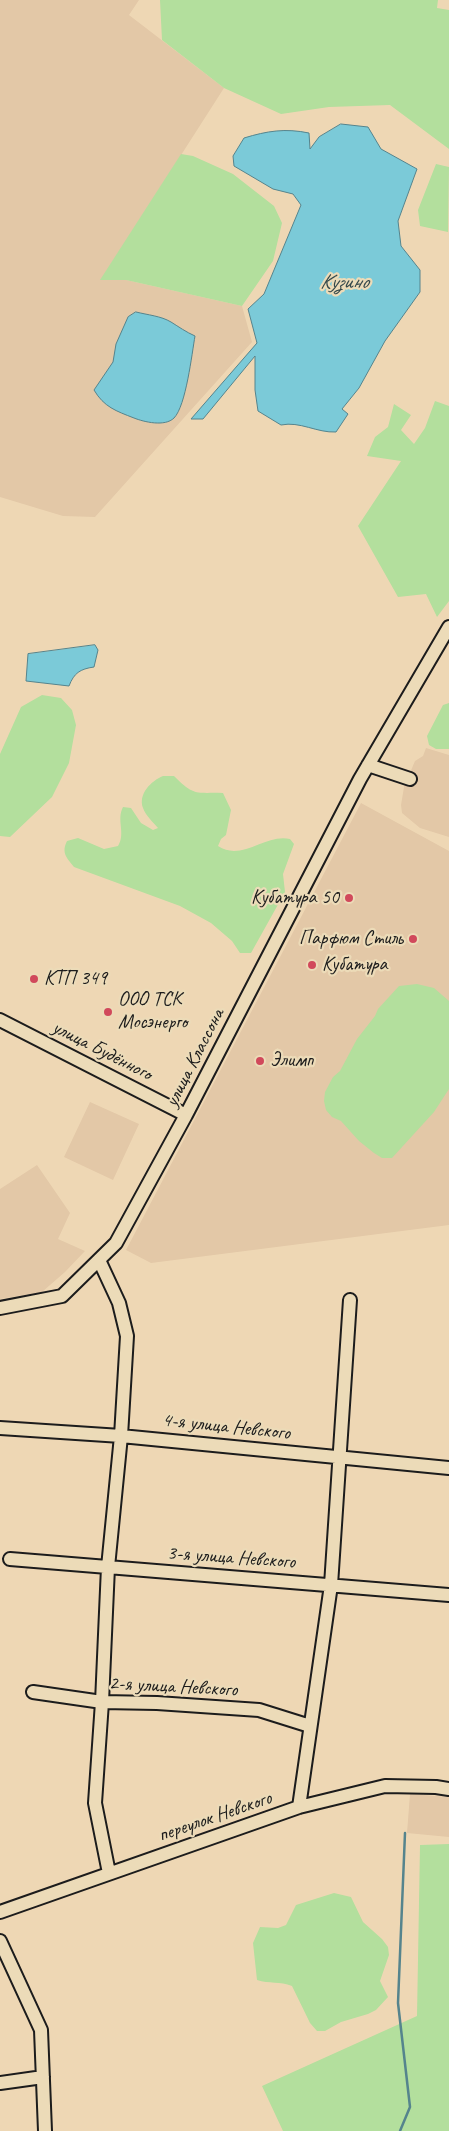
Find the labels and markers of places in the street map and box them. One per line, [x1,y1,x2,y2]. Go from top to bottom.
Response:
place label: Кубатура 50 [251,886,339,910]
marker: Кубатура 50 [343,892,355,904]
place label: Парфюм Стиль [299,927,403,951]
marker: Парфюм Стиль [407,933,419,945]
place label: Кубатура [322,953,387,977]
marker: Кубатура [306,959,318,971]
place label: КТП 349 [44,967,107,991]
marker: КТП 349 [28,973,40,985]
place label: ООО ТСК Мосэнерго [118,988,187,1035]
marker: ООО ТСК Мосэнерго [102,1006,114,1018]
place label: Элимп [270,1049,313,1073]
marker: Элимп [254,1055,266,1067]

